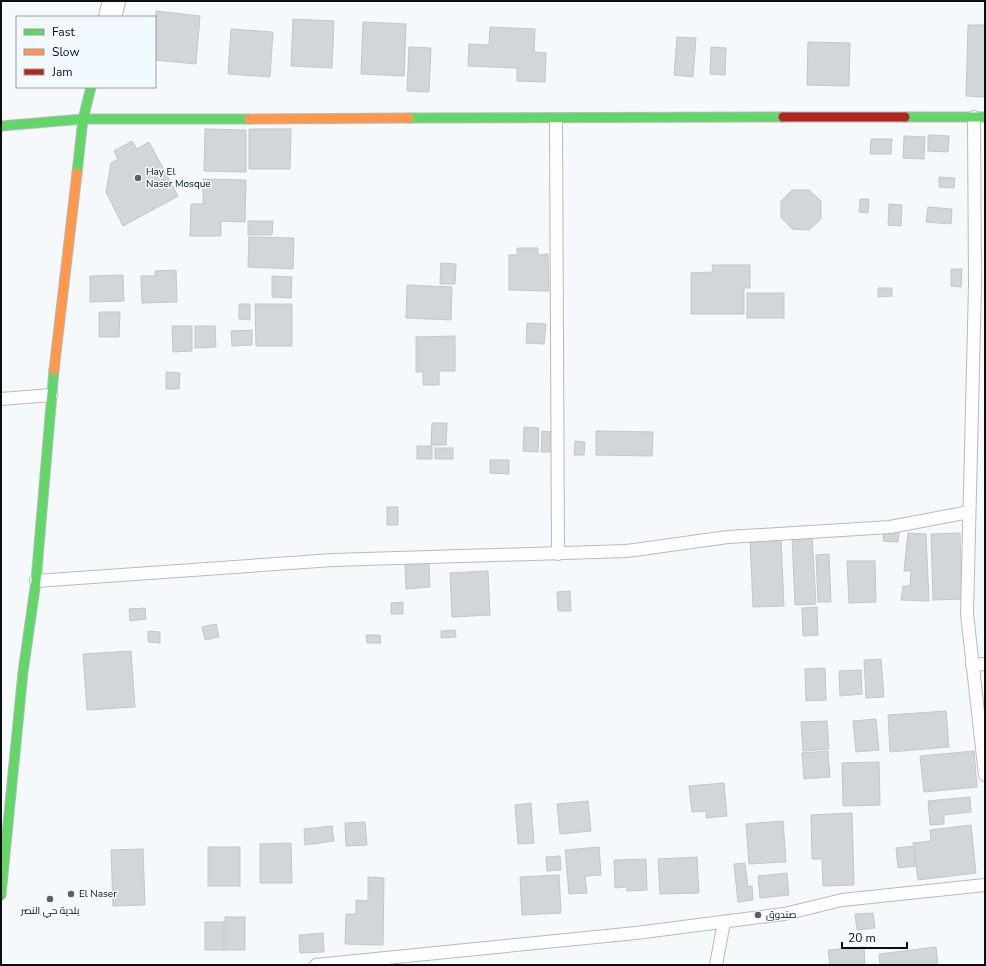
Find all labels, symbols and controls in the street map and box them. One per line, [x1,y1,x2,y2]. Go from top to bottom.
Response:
legend [16,16,156,88]
text: Fast [52,24,75,40]
text: Slow [52,44,80,60]
text: Jam [51,64,73,80]
place label: Hay El Naser Mosque [146,165,211,191]
marker: Hay El Naser Mosque [133,173,143,183]
place label: El Naser [79,887,117,901]
marker: El Naser [66,889,76,899]
marker: بلدية حي النصر [45,894,55,904]
place label: بلدية حي النصر [20,904,79,918]
place label: صندوق [766,908,797,922]
marker: صندوق [753,910,763,920]
scale bar [842,924,907,950]
text: 20 m [848,930,876,946]

